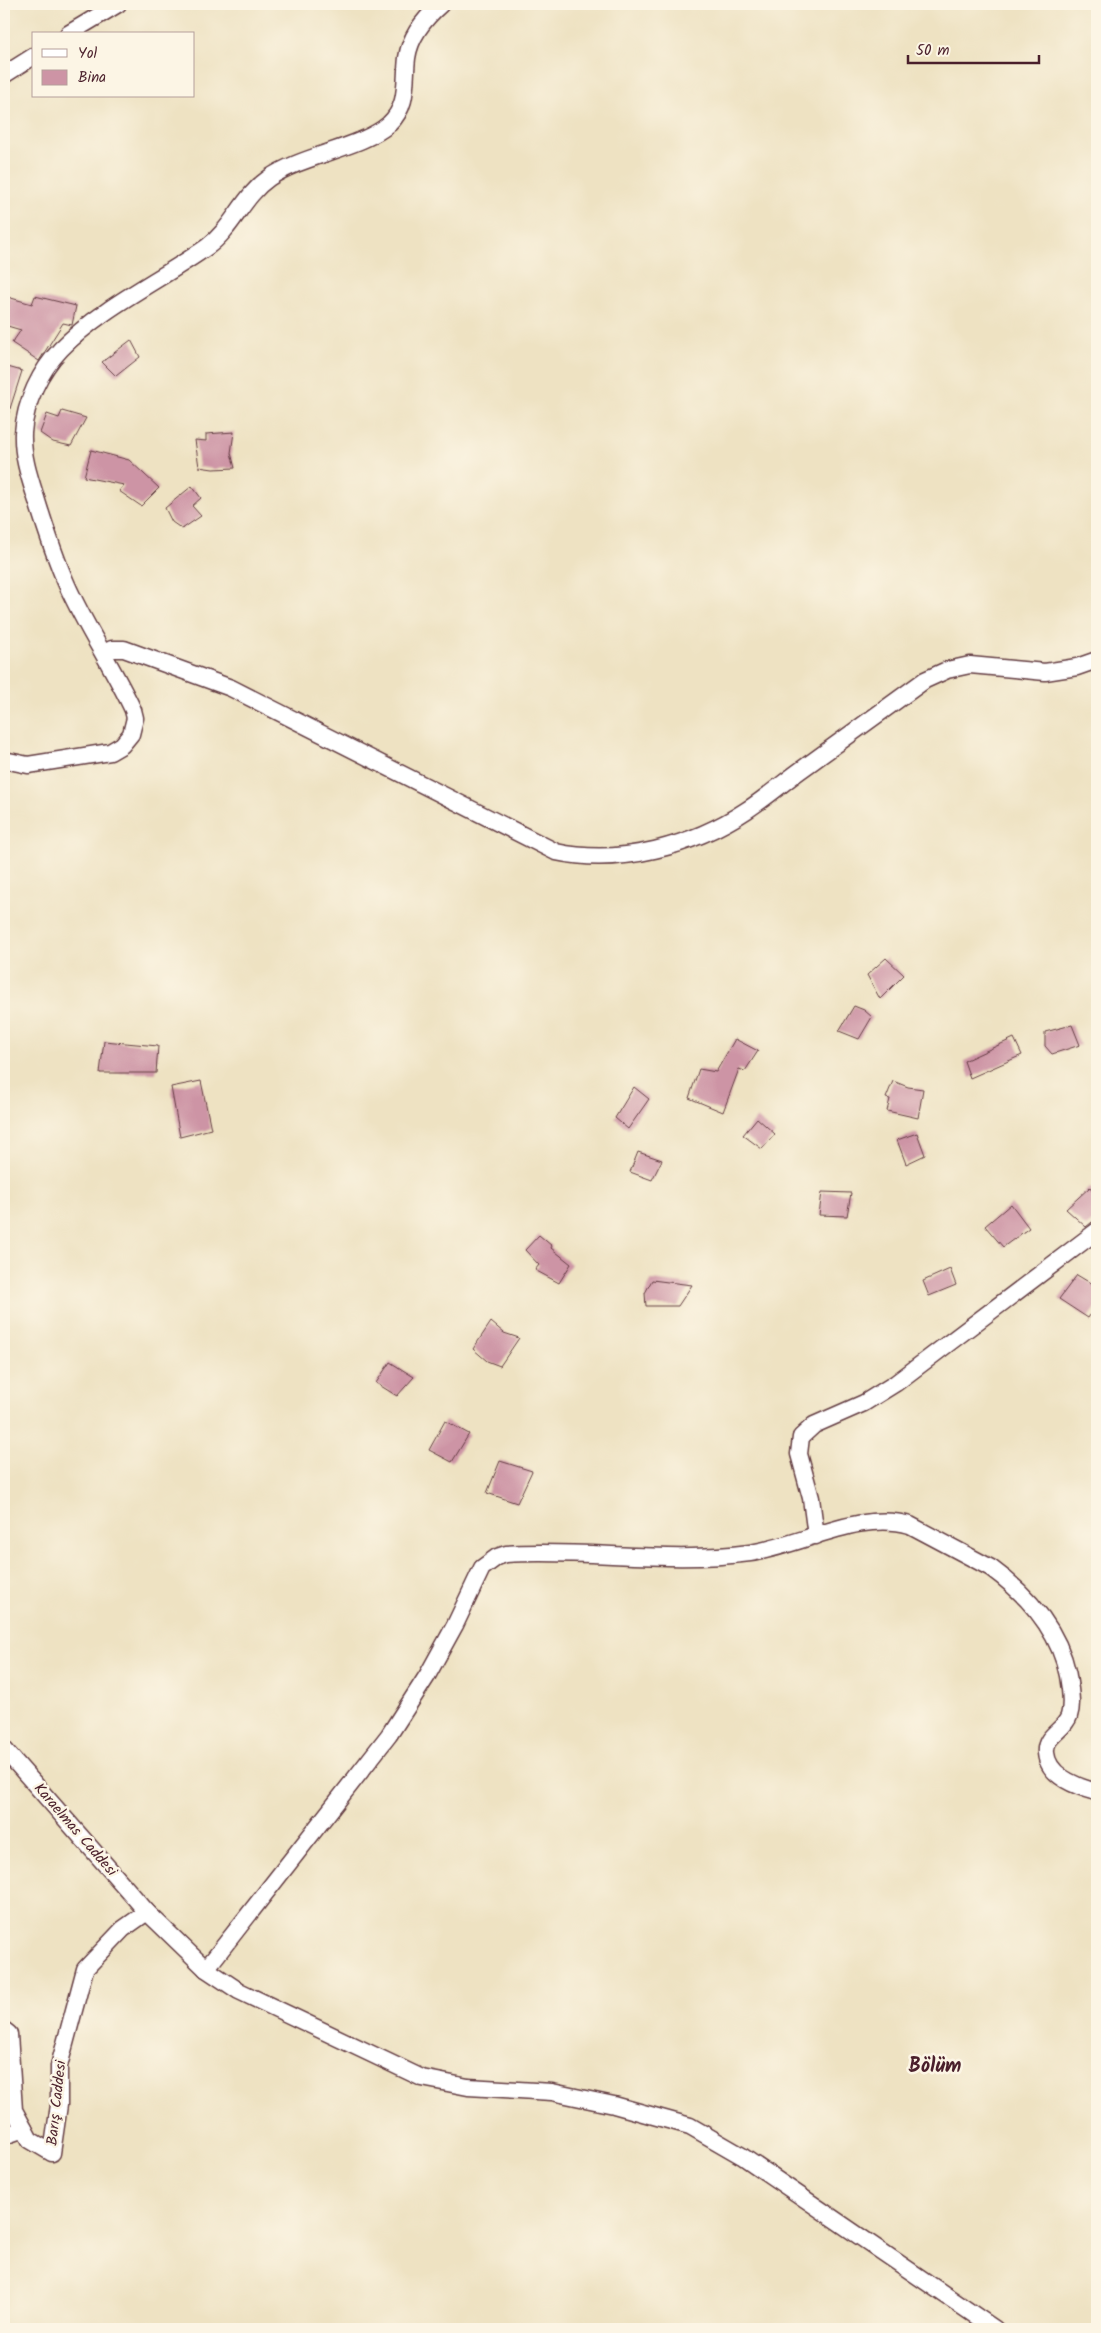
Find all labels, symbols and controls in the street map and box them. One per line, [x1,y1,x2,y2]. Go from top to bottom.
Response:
legend [32,32,195,98]
scale bar [908,32,1040,64]
text: 50 m [916,39,950,63]
text: Yol [78,42,97,66]
text: Bina [78,66,106,90]
street label: Karaelmas Caddesi [27,1778,124,1883]
district label: Bölüm [909,2051,961,2083]
street label: Barış Caddesi [41,2058,74,2147]

